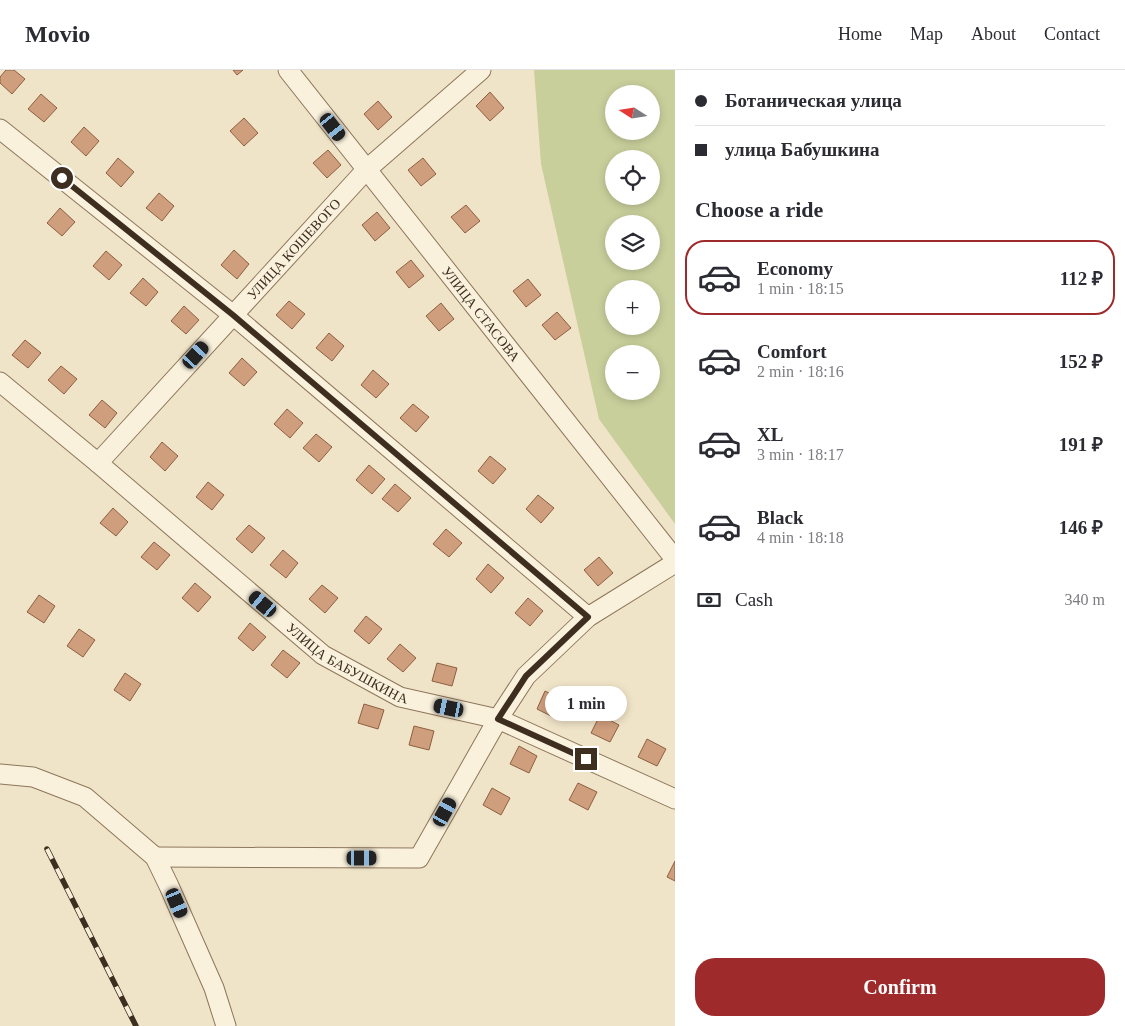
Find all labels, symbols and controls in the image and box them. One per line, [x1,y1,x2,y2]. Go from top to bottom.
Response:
text: Movio [25,21,90,47]
text: Home [838,24,882,44]
text: Map [910,24,943,44]
text: About [971,24,1016,44]
text: Contact [1044,24,1100,44]
north arrow [605,85,660,140]
map controls [605,85,660,400]
text: Ботаническая улица [725,90,902,111]
car [317,111,348,143]
text: улица Бабушкина [725,139,880,160]
button: locate [605,150,660,205]
route start [51,167,73,189]
street label: УЛИЦА КОШЕВОГО [244,196,343,302]
text: Choose a ride [695,197,823,222]
button: layers [605,215,660,270]
icon: car [697,255,742,300]
text: Economy [757,258,833,279]
street label: УЛИЦА СТАСОВА [439,264,524,365]
text: 112 ₽ [1060,268,1103,289]
button: + [605,280,660,335]
text: 1 min · 18:15 [757,280,844,297]
icon: car [697,338,742,383]
car [180,339,211,371]
text: Comfort [757,341,827,362]
button: − [605,345,660,400]
text: 152 ₽ [1059,351,1103,372]
text: 2 min · 18:16 [757,363,844,380]
icon: car [697,421,742,466]
text: XL [757,424,783,445]
text: 191 ₽ [1059,434,1103,455]
text: 3 min · 18:17 [757,446,844,463]
icon: car [697,504,742,549]
text: Black [757,507,803,528]
text: 146 ₽ [1059,517,1103,538]
text: 4 min · 18:18 [757,529,844,546]
icon: cash [695,586,723,614]
car [246,589,279,619]
text: Cash [735,589,773,610]
text: 340 m [1065,591,1105,608]
street label: УЛИЦА БАБУШКИНА [284,620,410,706]
callout: 1 min [545,686,627,722]
text: 1 min [567,695,605,712]
car [432,698,465,718]
route end [575,748,597,770]
car [431,795,458,829]
car [347,851,377,866]
car [164,886,189,920]
button: Confirm [695,958,1105,1016]

